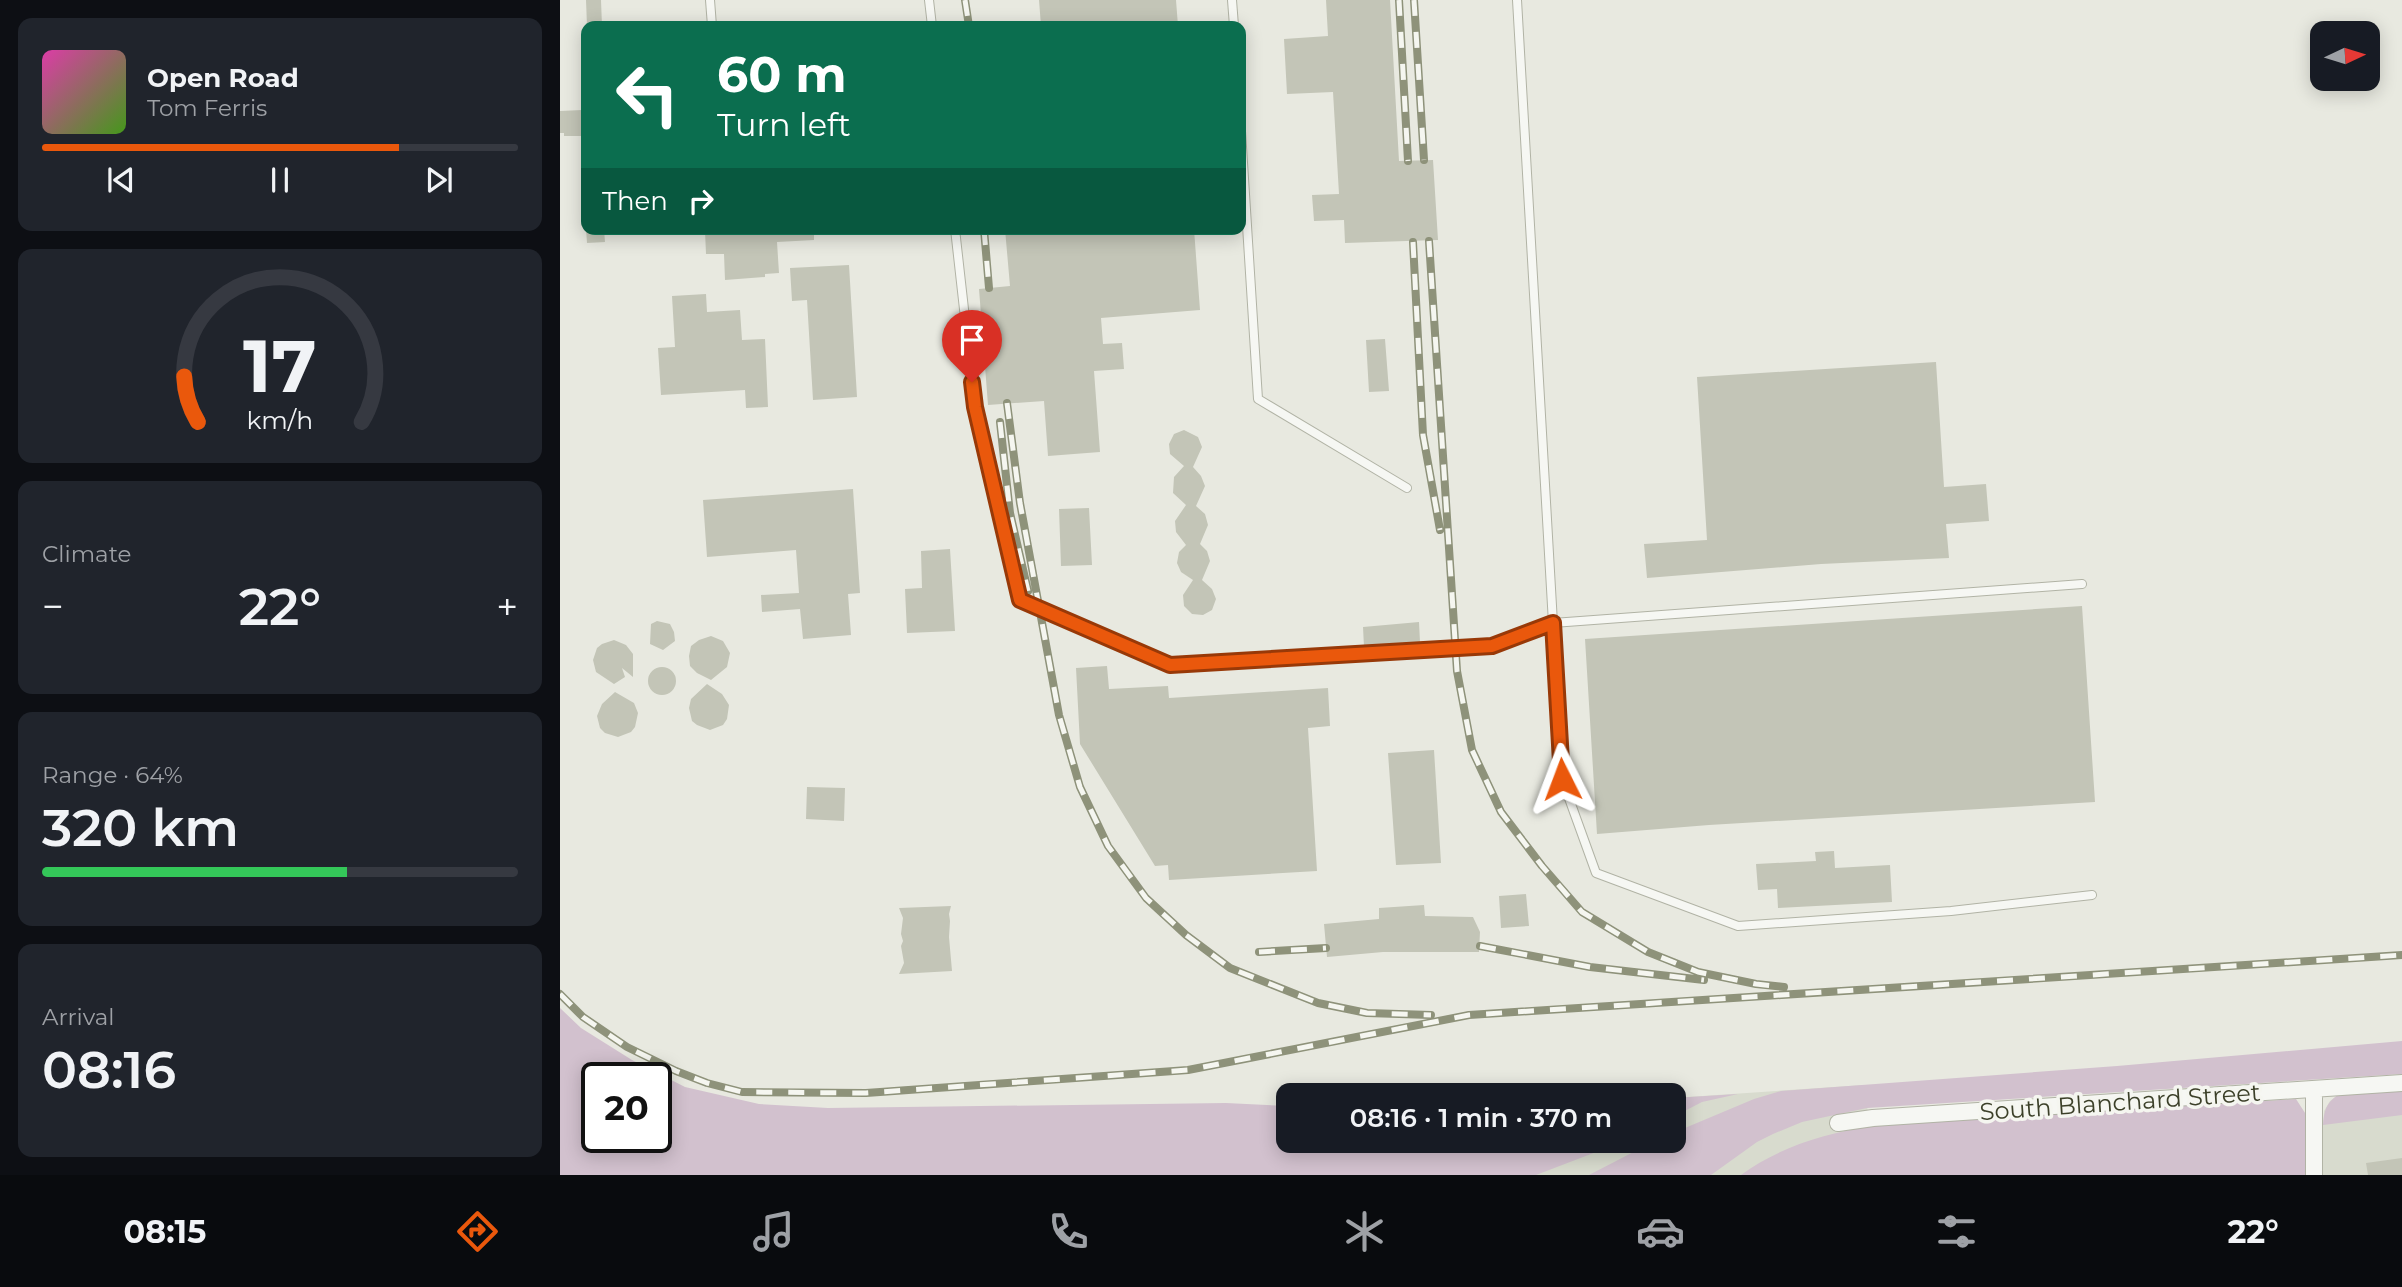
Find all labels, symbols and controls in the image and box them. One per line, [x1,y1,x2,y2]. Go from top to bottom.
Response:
north arrow [2310,21,2380,91]
map controls [2310,21,2380,91]
text: 60 m [717,45,847,104]
icon: left [602,49,693,140]
text: Open Road [147,62,299,94]
text: Tom Ferris [147,94,267,122]
text: Turn left [717,105,851,144]
icon: previous [102,161,140,199]
icon: pause [261,161,299,199]
icon: next [420,161,458,199]
icon: right [682,182,720,220]
text: Then [602,185,668,217]
pin [942,310,1002,382]
icon: arrive [953,321,991,359]
text: 17 [243,323,317,411]
text: km/h [247,405,313,435]
text: Climate [42,540,131,568]
text: 22° [239,575,321,638]
text: − [42,583,64,630]
text: + [496,583,518,630]
position arrow [1525,742,1599,816]
text: Range · 64% [42,761,183,789]
text: 320 km [42,796,239,859]
text: Arrival [42,1003,115,1031]
text: 08:16 [42,1038,176,1101]
speed limit sign: 20 [581,1062,672,1153]
street label: South Blanchard Street [1979,1078,2262,1126]
text: 08:16 · 1 min · 370 m [1350,1102,1612,1134]
icon: directions [453,1207,502,1256]
icon: music [749,1207,798,1256]
icon: phone [1044,1207,1093,1256]
icon: climate [1340,1207,1389,1256]
icon: car [1636,1207,1685,1256]
icon: filters [1932,1207,1981,1256]
text: 08:15 [123,1212,206,1251]
text: 22° [2227,1212,2279,1251]

